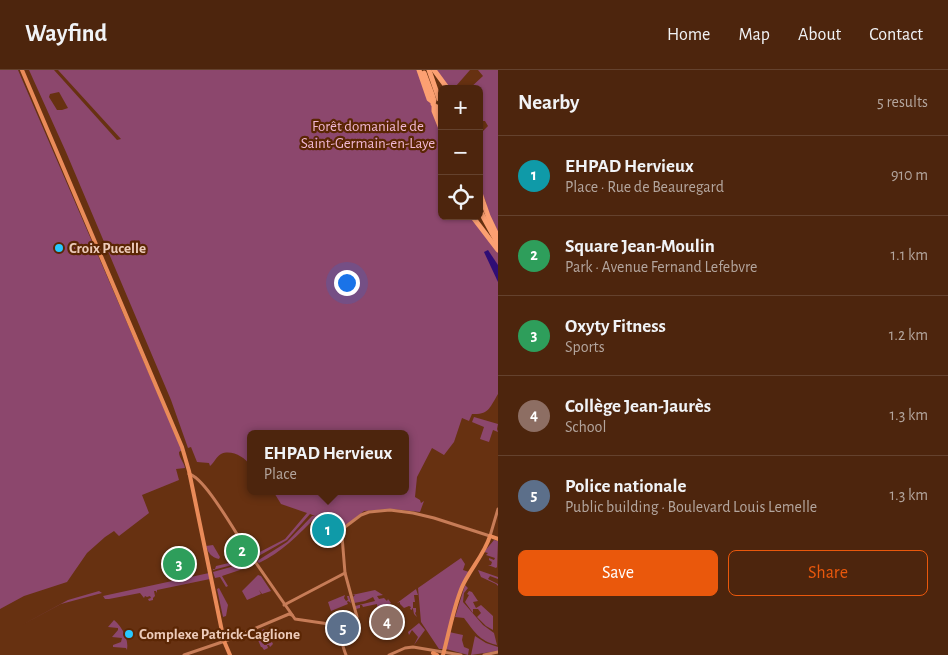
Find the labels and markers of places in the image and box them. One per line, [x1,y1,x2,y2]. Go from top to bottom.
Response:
place label: Croix Pucelle [69,241,146,256]
marker: Croix Pucelle [53,242,65,254]
pin: 1 [312,511,344,549]
pin: 2 [226,532,258,570]
pin: 3 [163,545,195,583]
pin: 4 [371,603,403,641]
pin: 5 [327,609,359,647]
place label: Complexe Patrick-Caglione [139,627,300,642]
marker: Complexe Patrick-Caglione [123,628,135,640]

